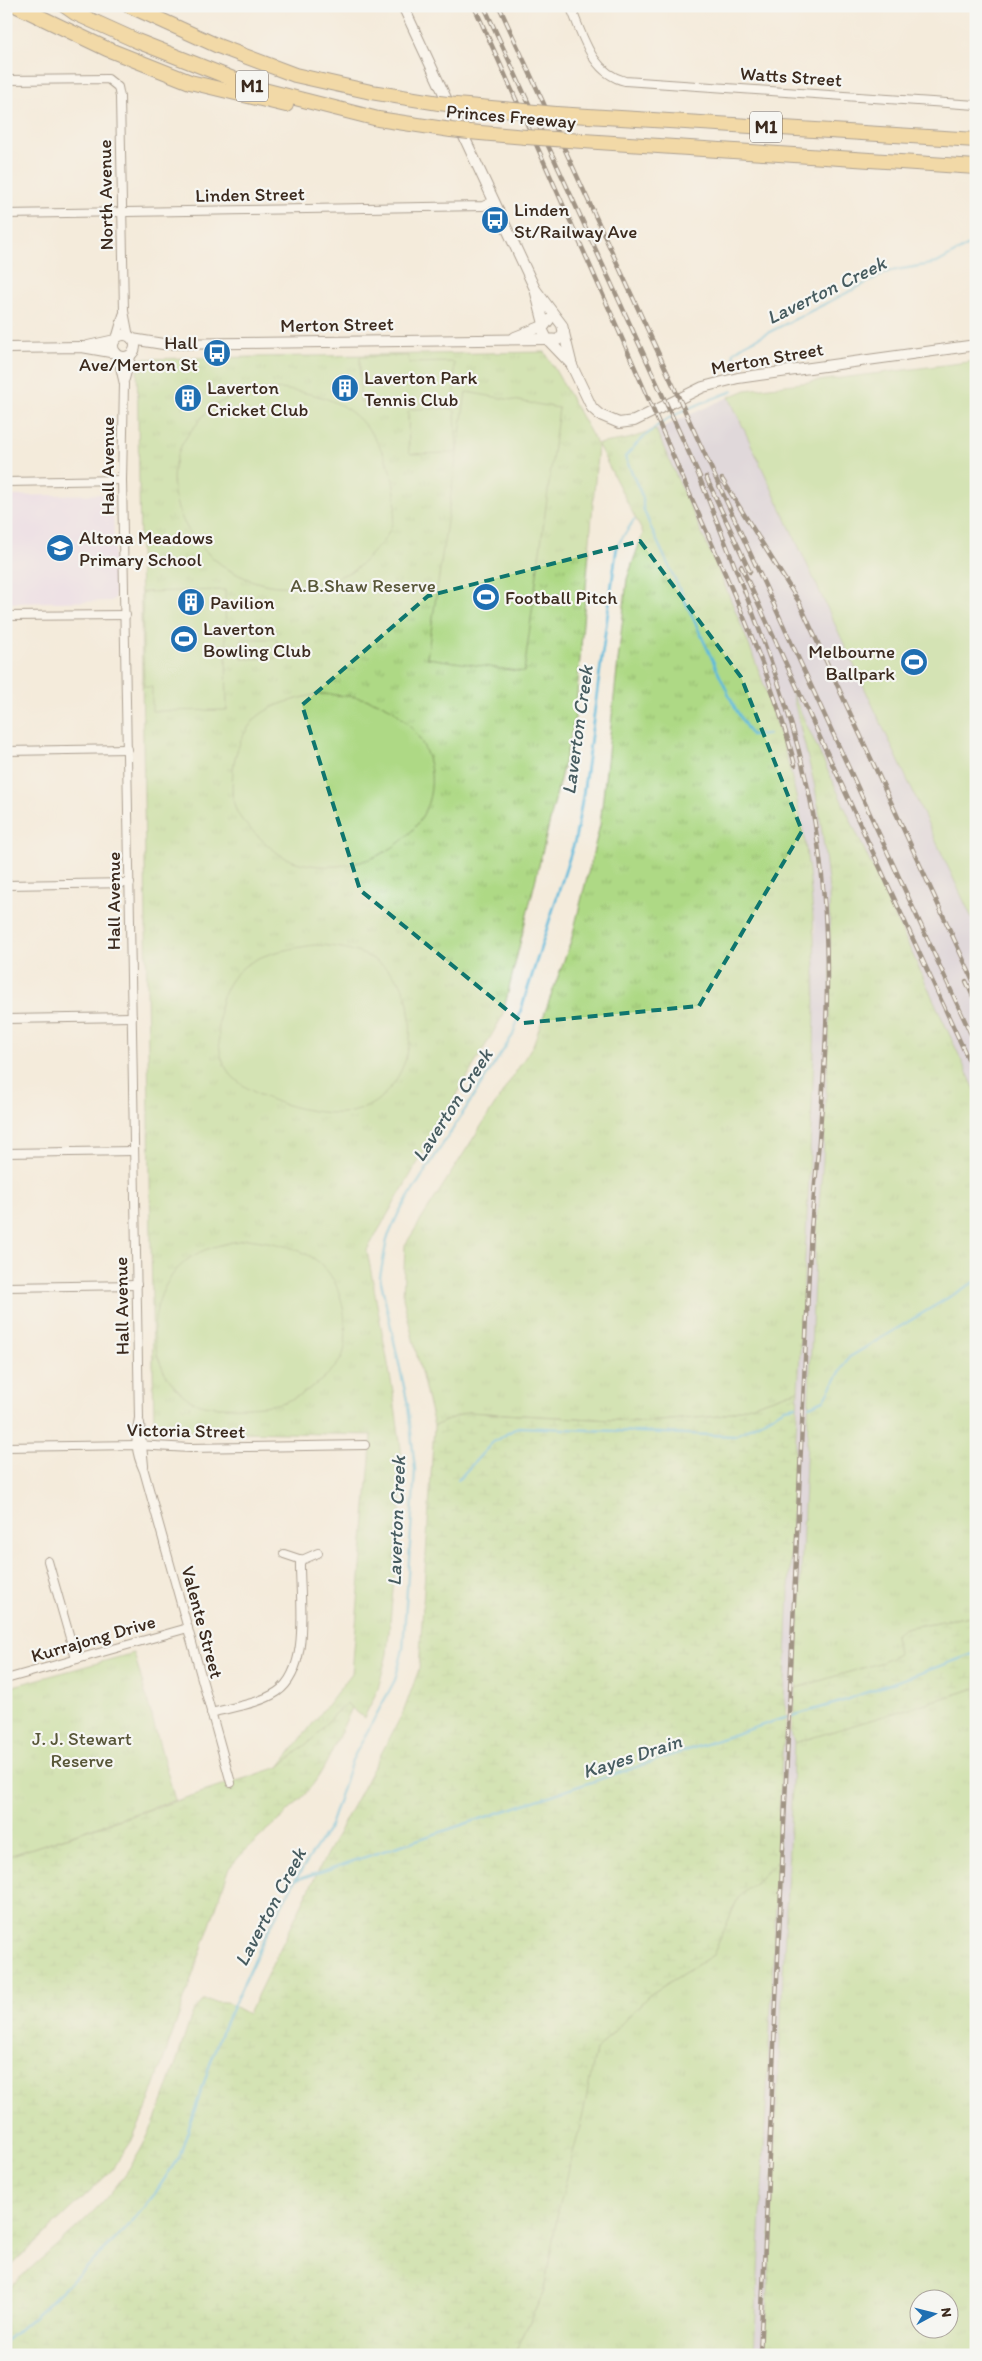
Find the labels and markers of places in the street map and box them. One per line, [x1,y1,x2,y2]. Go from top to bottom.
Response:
place label: Linden St/Railway Ave [514,198,637,243]
bus stop icon: Linden St/Railway Ave [480,205,510,235]
place label: Hall Ave/Merton St [79,331,199,376]
bus stop icon: Hall Ave/Merton St [202,338,232,368]
place label: Laverton Park Tennis Club [364,366,477,411]
building icon: Laverton Park Tennis Club [330,373,360,403]
place label: Laverton Cricket Club [207,376,309,421]
building icon: Laverton Cricket Club [173,383,203,413]
place label: Altona Meadows Primary School [79,526,213,571]
school or university icon: Altona Meadows Primary School [45,533,75,563]
sports icon: Football Pitch [471,582,501,612]
place label: Football Pitch [505,586,618,609]
building icon: Pavilion [176,587,206,617]
place label: Pavilion [210,591,275,614]
place label: Laverton Bowling Club [203,617,311,662]
sports icon: Laverton Bowling Club [169,624,199,654]
place label: Melbourne Ballpark [808,640,895,685]
sports icon: Melbourne Ballpark [899,647,929,677]

